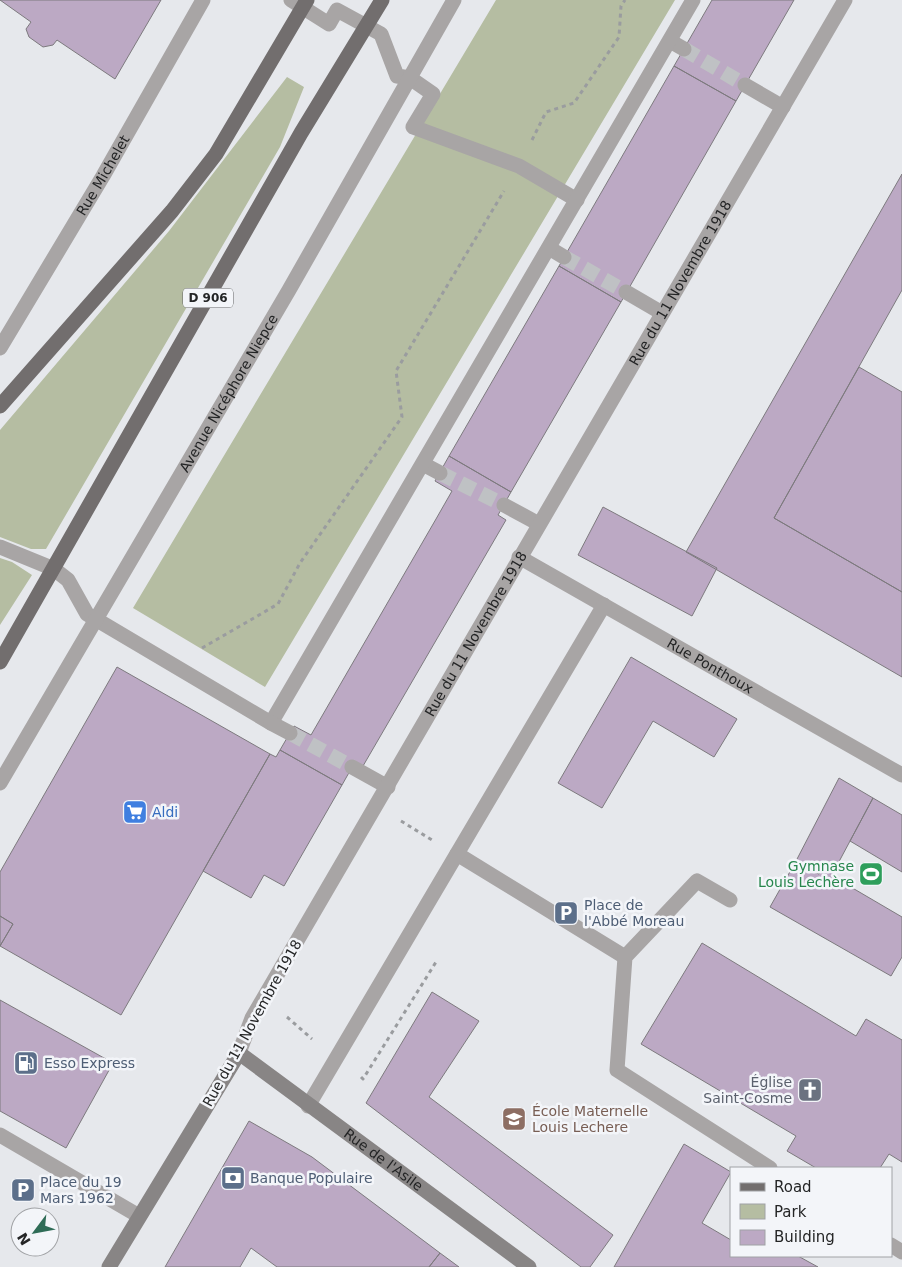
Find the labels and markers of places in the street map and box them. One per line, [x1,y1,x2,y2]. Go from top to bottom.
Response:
supermarket icon: Aldi [122,799,148,825]
place label: Aldi [152,804,178,820]
place label: Gymnase Louis Lechère [758,858,854,890]
sports icon: Gymnase Louis Lechère [858,861,884,887]
place label: Place de l'Abbé Moreau [584,897,684,929]
parking icon: Place de l'Abbé Moreau [553,900,579,926]
fuel station icon: Esso Express [13,1050,39,1076]
place label: Esso Express [44,1055,135,1071]
place label: Église Saint-Cosme [703,1074,792,1106]
church icon: Église Saint-Cosme [797,1077,823,1103]
place label: École Maternelle Louis Lechere [532,1103,648,1135]
school or university icon: École Maternelle Louis Lechere [501,1106,527,1132]
bank icon: Banque Populaire [220,1165,246,1191]
place label: Banque Populaire [250,1170,373,1186]
place label: Place du 19 Mars 1962 [40,1174,122,1206]
parking icon: Place du 19 Mars 1962 [10,1177,36,1203]

